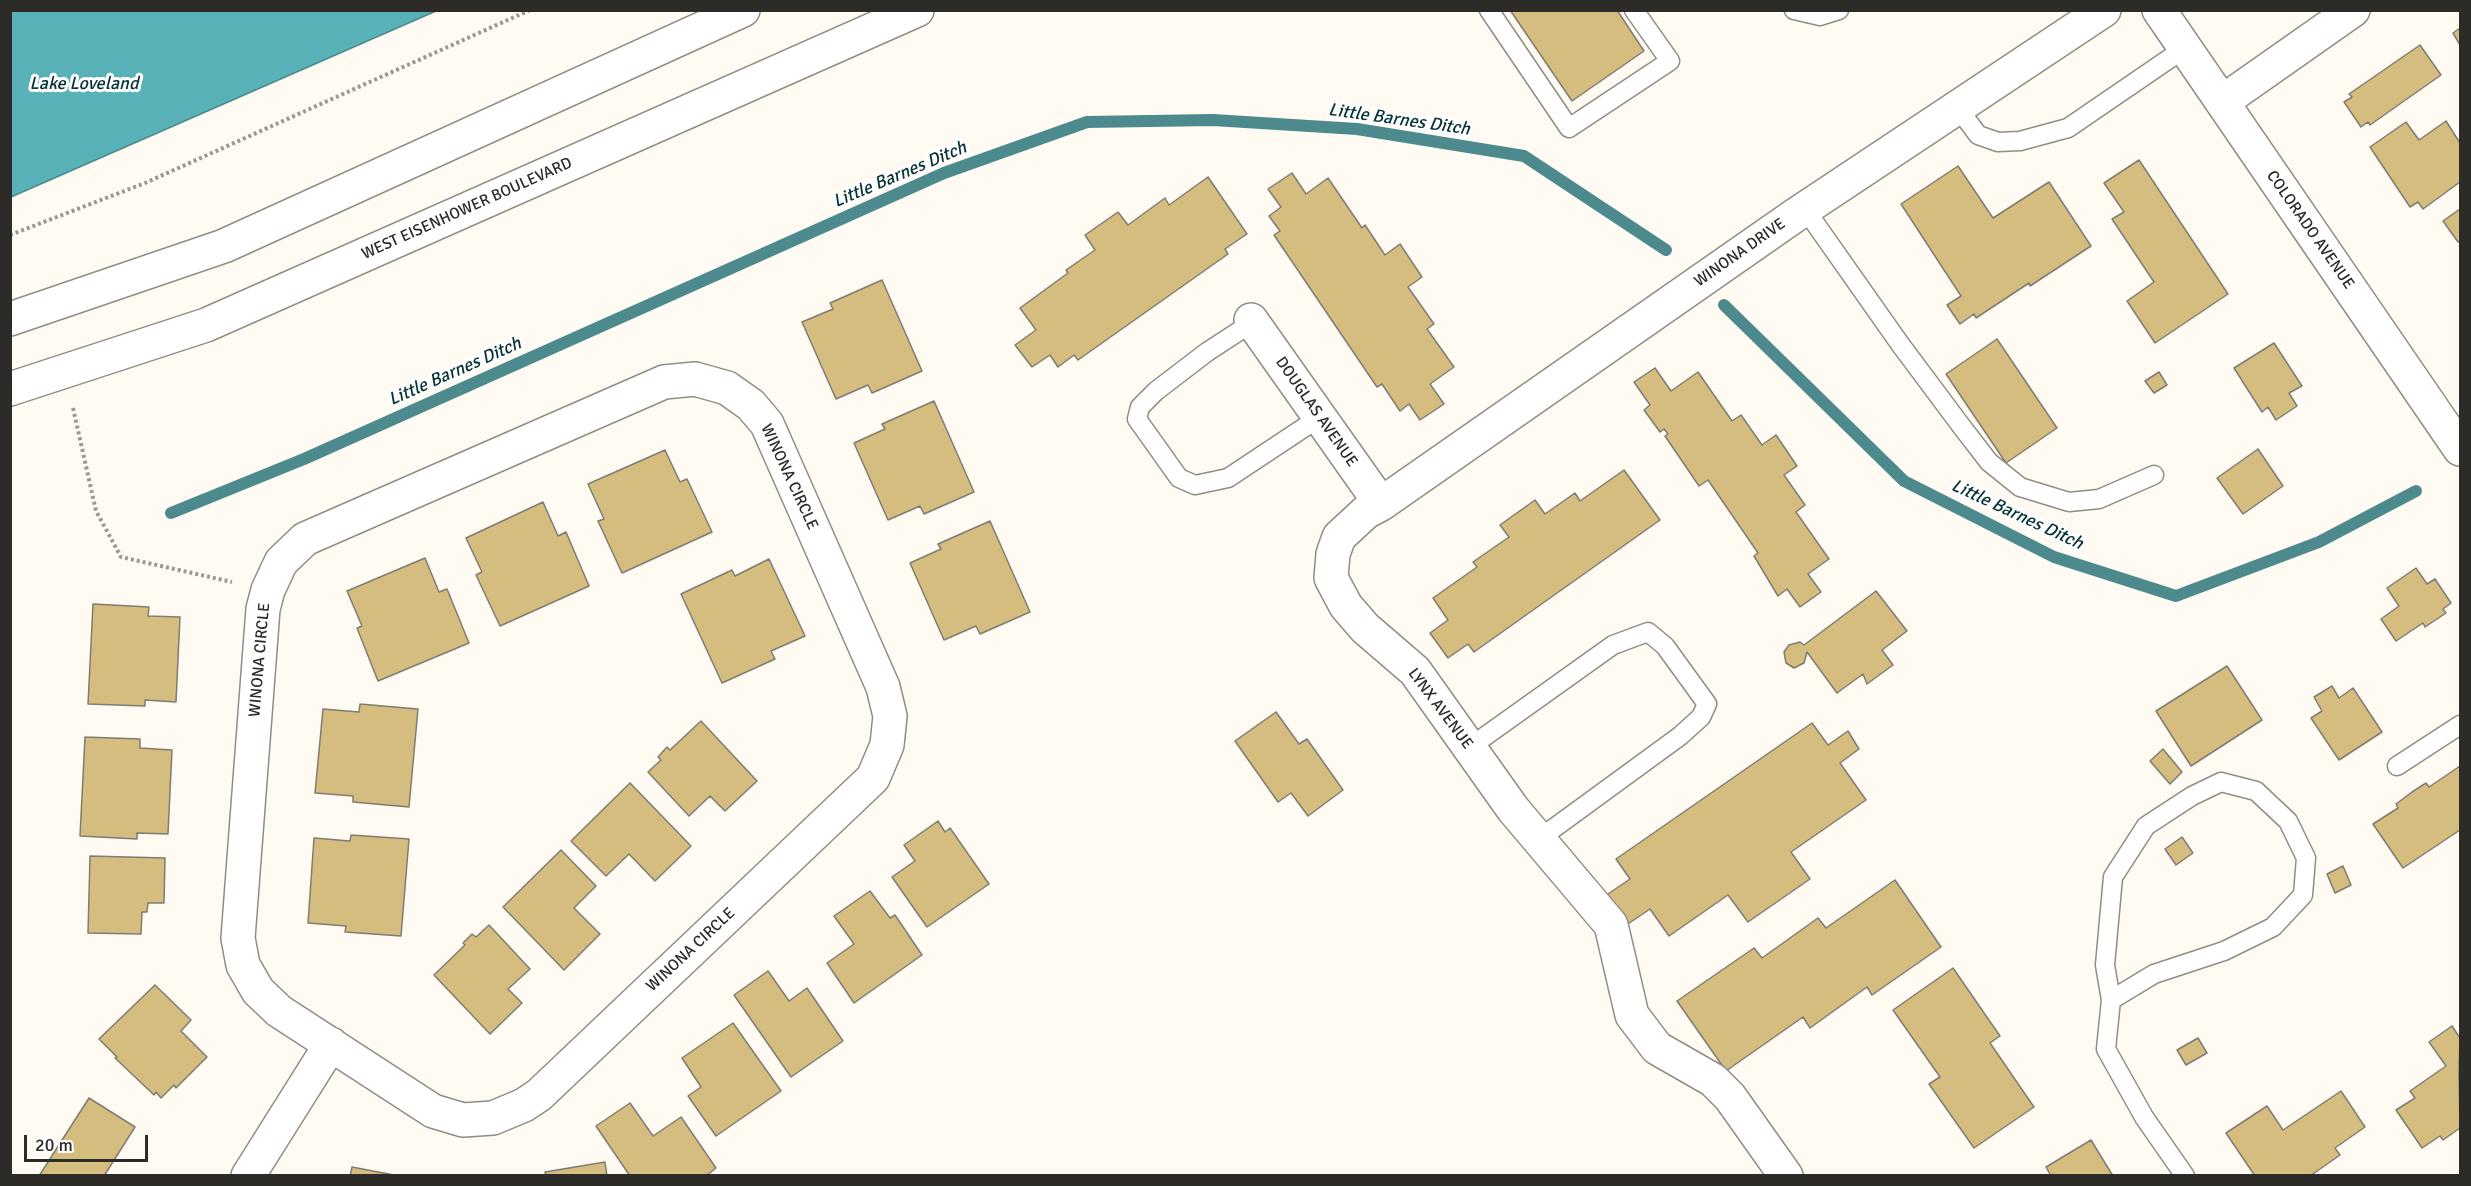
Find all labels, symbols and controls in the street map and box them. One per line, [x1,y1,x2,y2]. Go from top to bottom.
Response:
water label: Lake Loveland [30,73,138,95]
water label: Little Barnes Ditch [1327,99,1471,141]
water label: Little Barnes Ditch [830,137,970,213]
street label: WEST EISENHOWER BOULEVARD [359,154,575,264]
street label: COLORADO AVENUE [2262,167,2358,293]
street label: WINONA DRIVE [1691,215,1789,291]
water label: Little Barnes Ditch [385,333,525,411]
street label: DOUGLAS AVENUE [1271,353,1361,471]
street label: WINONA CIRCLE [756,421,822,533]
water label: Little Barnes Ditch [1948,475,2086,555]
street label: WINONA CIRCLE [245,602,275,718]
street label: LYNX AVENUE [1403,665,1477,753]
street label: WINONA CIRCLE [643,904,739,996]
scale bar [27,1123,152,1161]
text: 20 m [35,1134,73,1156]

